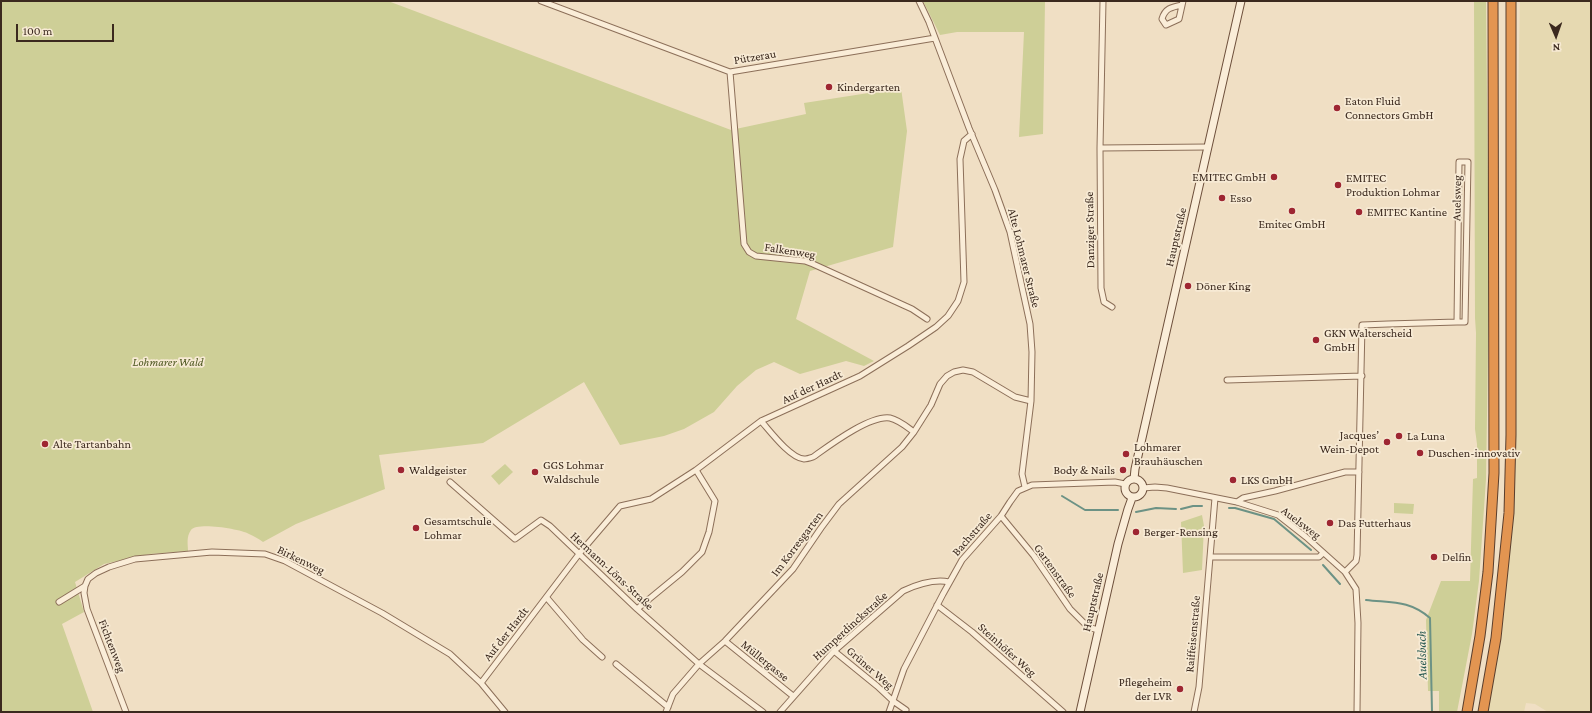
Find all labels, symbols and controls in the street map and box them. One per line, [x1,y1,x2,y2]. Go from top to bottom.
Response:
scale bar [18,16,116,42]
north arrow [1536,16,1576,56]
text: 100 m [23,24,52,38]
text: N [1552,42,1560,54]
street label: Pützerau [733,47,777,67]
place label: Kindergarten [837,80,900,94]
marker: Kindergarten [824,82,834,92]
place label: Eaton Fluid Connectors GmbH [1345,94,1433,122]
marker: Eaton Fluid Connectors GmbH [1332,103,1342,113]
place label: EMITEC GmbH [1192,170,1266,184]
place label: EMITEC Produktion Lohmar [1346,171,1440,199]
marker: EMITEC GmbH [1269,172,1279,182]
street label: Auelsweg [1449,175,1465,221]
marker: EMITEC Produktion Lohmar [1333,180,1343,190]
street label: Danziger Straße [1082,191,1098,269]
place label: Esso [1230,191,1252,205]
marker: Esso [1217,193,1227,203]
place label: EMITEC Kantine [1367,205,1447,219]
street label: Hauptstraße [1162,206,1190,268]
marker: Emitec GmbH [1287,206,1297,216]
street label: Alte Lohmarer Straße [1005,207,1043,309]
marker: EMITEC Kantine [1354,207,1364,217]
place label: Emitec GmbH [1259,217,1325,231]
street label: Falkenweg [763,240,817,262]
place label: Döner King [1196,279,1250,293]
marker: Döner King [1183,281,1193,291]
place label: GKN Walterscheid GmbH [1324,326,1412,354]
marker: GKN Walterscheid GmbH [1311,335,1321,345]
park label: Lohmarer Wald [133,355,203,369]
street label: Auf der Hardt [780,367,844,407]
place label: Jacques’ Wein-Depot [1320,428,1379,456]
place label: La Luna [1407,429,1445,443]
marker: La Luna [1394,431,1404,441]
place label: Alte Tartanbahn [53,437,131,451]
marker: Jacques’ Wein-Depot [1382,437,1392,447]
marker: Alte Tartanbahn [40,439,50,449]
place label: Lohmarer Brauhäuschen [1134,440,1203,468]
place label: Duschen-innovativ [1428,446,1520,460]
marker: Duschen-innovativ [1415,448,1425,458]
marker: Lohmarer Brauhäuschen [1121,449,1131,459]
place label: GGS Lohmar Waldschule [543,458,604,486]
place label: Waldgeister [409,463,467,477]
place label: Body & Nails [1053,463,1115,477]
marker: Waldgeister [396,465,406,475]
marker: Body & Nails [1118,465,1128,475]
marker: GGS Lohmar Waldschule [530,467,540,477]
place label: LKS GmbH [1241,473,1293,487]
marker: LKS GmbH [1228,475,1238,485]
street label: Auelsweg [1278,503,1324,543]
street label: Im Korresgarten [768,509,826,579]
street label: Bachstraße [949,509,995,559]
place label: Gesamtschule Lohmar [424,514,492,542]
place label: Das Futterhaus [1338,516,1411,530]
marker: Das Futterhaus [1325,518,1335,528]
marker: Gesamtschule Lohmar [411,523,421,533]
place label: Berger-Rensing [1144,525,1218,539]
marker: Berger-Rensing [1131,527,1141,537]
street label: Hermann-Löns-Straße [567,529,657,613]
street label: Gartenstraße [1031,541,1079,601]
street label: Birkenweg [275,542,327,578]
place label: Delfin [1442,550,1471,564]
marker: Delfin [1429,552,1439,562]
street label: Hauptstraße [1079,571,1107,633]
street label: Humperdinckstraße [809,588,891,664]
street label: Raiffeisenstraße [1182,595,1204,673]
street label: Auf der Hardt [480,604,532,664]
street label: Fichtenweg [95,617,129,675]
street label: Steinhöfer Weg [975,620,1039,680]
water label: Auelsbach [1414,631,1430,679]
street label: Müllergasse [738,637,792,685]
street label: Grüner Weg [843,644,897,692]
place label: Pflegeheim der LVR [1119,675,1172,703]
marker: Pflegeheim der LVR [1175,684,1185,694]

